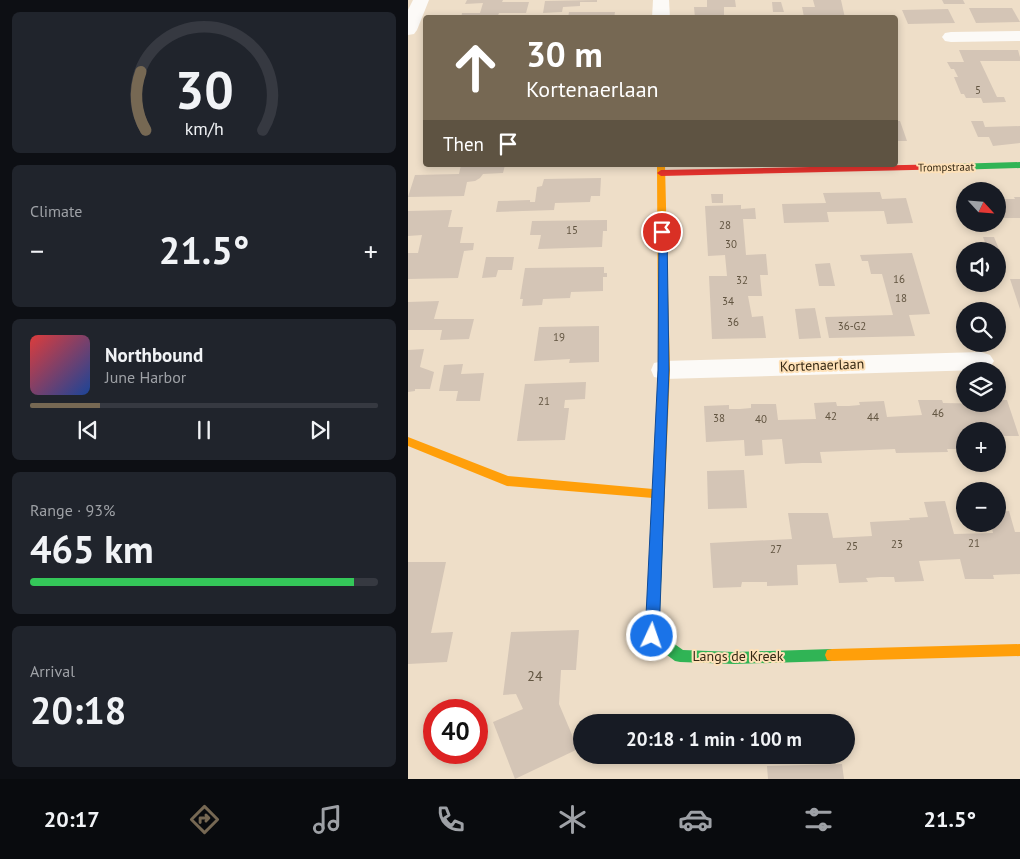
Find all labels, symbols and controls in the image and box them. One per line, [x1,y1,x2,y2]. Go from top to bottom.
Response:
text: 30 m [526,31,603,77]
icon: ahead [443,35,508,100]
text: 30 [175,56,233,123]
text: Kortenaerlaan [526,75,659,103]
house number: 5 [975,83,981,97]
text: km/h [184,117,224,140]
icon: arrive [494,130,522,158]
text: Then [443,132,484,156]
street label: Trompstraat [918,160,974,174]
north arrow [956,182,1006,232]
map controls [956,182,1006,532]
text: Climate [30,201,82,221]
pin [641,211,683,253]
icon: arrive [648,218,676,246]
house number: 28 [719,218,731,232]
house number: 15 [566,223,578,237]
text: 21.5° [159,225,249,274]
text: − [30,232,44,269]
text: + [364,232,378,269]
house number: 30 [725,237,737,251]
button: sound [956,242,1006,292]
house number: 16 [893,272,905,286]
house number: 32 [736,273,748,287]
house number: 18 [895,291,907,305]
house number: 34 [722,294,734,308]
button: search [956,302,1006,352]
house number: 36 [727,315,739,329]
house number: 36-G2 [838,319,866,333]
house number: 19 [553,330,565,344]
text: Northbound [105,343,203,367]
street label: Kortenaerlaan [780,355,864,375]
button: layers [956,362,1006,412]
text: June Harbor [105,367,186,387]
house number: 21 [538,394,550,408]
house number: 46 [932,406,944,420]
house number: 42 [825,409,837,423]
house number: 44 [867,410,879,424]
house number: 38 [713,411,725,425]
house number: 40 [755,412,767,426]
icon: previous [74,416,102,444]
icon: pause [190,416,218,444]
icon: next [306,416,334,444]
button: + [956,422,1006,472]
button: − [956,482,1006,532]
text: Range · 93% [30,500,115,520]
text: 465 km [30,524,154,573]
house number: 21 [968,536,980,550]
house number: 23 [891,537,903,551]
house number: 25 [846,539,858,553]
house number: 27 [770,542,782,556]
position arrow [625,609,677,661]
street label: Langs de Kreek [693,647,784,665]
text: Arrival [30,661,75,681]
house number: 24 [527,667,543,685]
text: 20:18 [30,685,126,734]
speed limit sign: 40 [423,699,488,764]
text: 20:18 · 1 min · 100 m [626,727,802,751]
icon: directions [187,802,222,837]
icon: music [310,802,345,837]
icon: phone [433,802,468,837]
icon: climate [555,802,590,837]
icon: car [678,802,713,837]
icon: filters [801,802,836,837]
text: 20:17 [44,805,100,833]
text: 21.5° [924,805,976,833]

